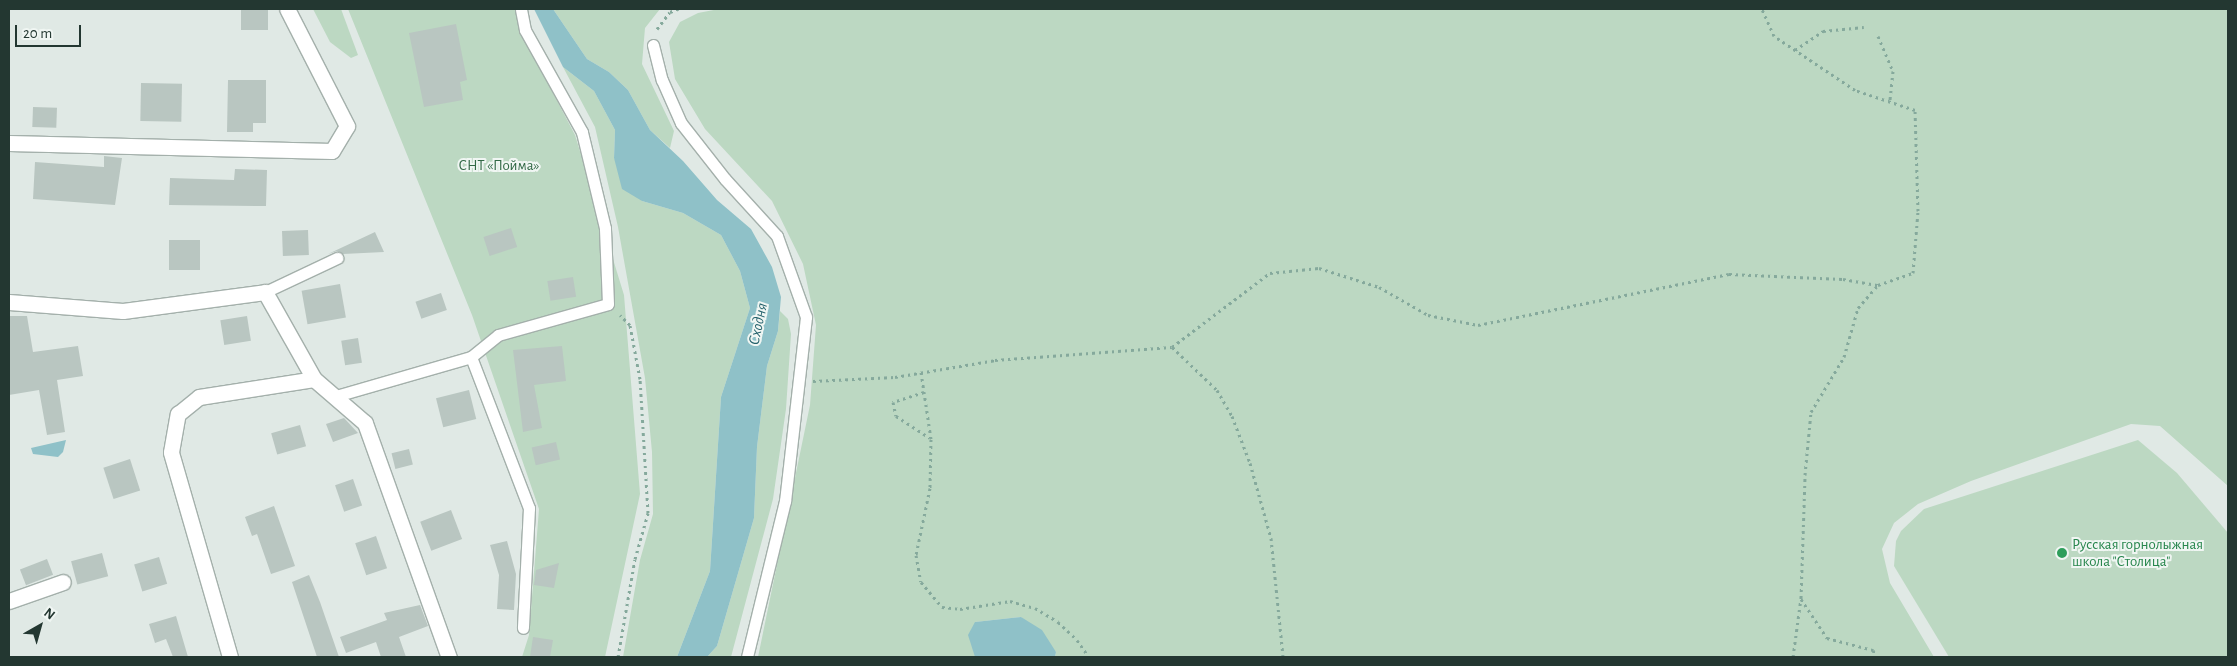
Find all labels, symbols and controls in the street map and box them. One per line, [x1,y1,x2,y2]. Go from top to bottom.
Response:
scale bar [18,15,84,47]
text: 20 m [23,26,52,41]
park label: СНТ «Пойма» [459,157,539,175]
water label: Сходня [744,301,772,347]
place label: Русская горнолыжная школа "Столица" [2072,535,2203,570]
marker: Русская горнолыжная школа "Столица" [2056,547,2068,559]
north arrow [15,601,65,651]
text: N [41,606,57,623]

